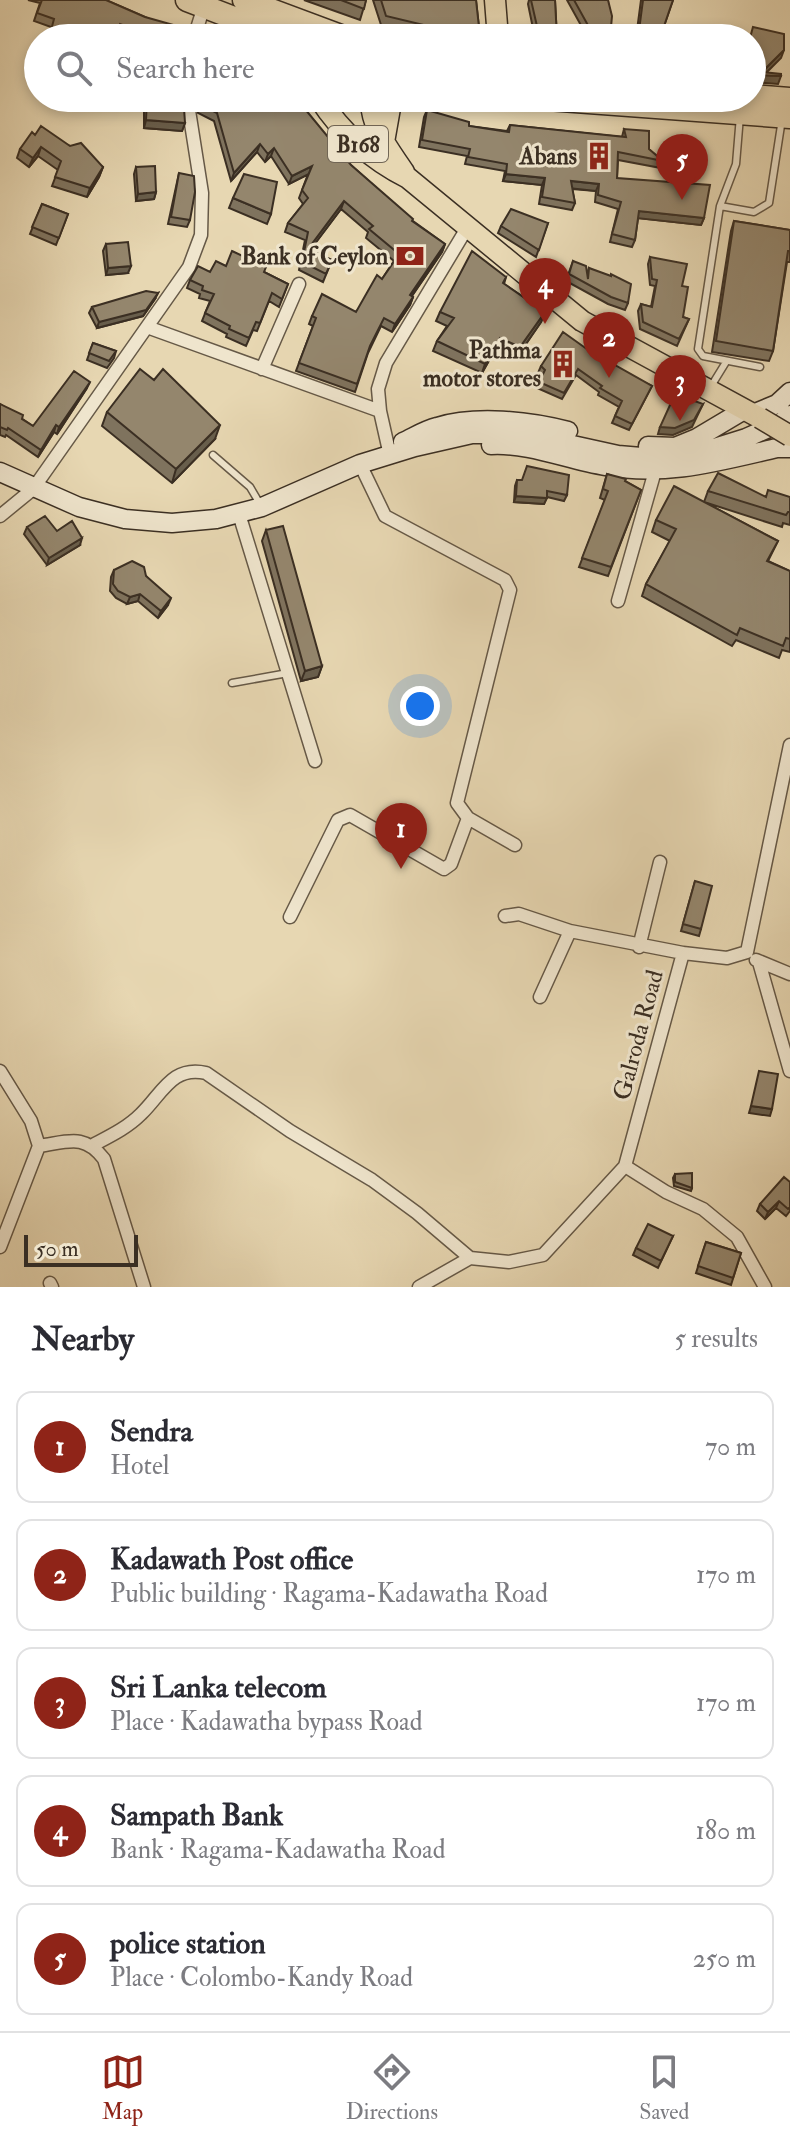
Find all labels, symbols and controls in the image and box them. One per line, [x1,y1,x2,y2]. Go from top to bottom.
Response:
search box [24,24,766,112]
icon: search [52,46,96,90]
text: Search here [116,50,255,87]
road number: B168 [328,126,388,162]
pin: 5 [656,134,708,200]
place label: Abans [519,141,577,172]
building icon: Abans [584,141,614,171]
place label: Bank of Ceylon [241,241,389,272]
bank icon: Bank of Ceylon [395,241,425,271]
pin: 4 [519,258,571,324]
pin: 2 [583,312,635,378]
place label: Pathma motor stores [423,335,542,394]
building icon: Pathma motor stores [548,349,578,379]
pin: 3 [654,355,706,421]
your location [400,686,440,726]
pin: 1 [375,803,427,869]
street label: Galroda Road [606,966,671,1104]
scale bar [24,1231,138,1267]
text: 50 m [36,1235,78,1263]
text: Nearby [32,1318,134,1361]
text: 5 results [674,1323,758,1355]
text: Sendra [110,1413,193,1450]
text: 1 [55,1431,65,1463]
text: 70 m [705,1431,756,1463]
text: Hotel [110,1450,169,1482]
text: Kadawath Post office [110,1541,353,1578]
text: 2 [53,1559,67,1591]
text: 170 m [696,1559,756,1591]
text: Public building · Ragama-Kadawatha Road [110,1578,548,1610]
text: Sri Lanka telecom [110,1669,326,1706]
text: 3 [55,1687,65,1719]
text: 170 m [696,1687,756,1719]
text: Place · Kadawatha bypass Road [110,1706,422,1738]
text: Sampath Bank [110,1797,283,1834]
text: 4 [53,1815,67,1847]
text: 180 m [696,1815,756,1847]
text: Bank · Ragama-Kadawatha Road [110,1834,446,1866]
text: police station [110,1925,266,1962]
text: 5 [54,1943,66,1975]
text: 250 m [693,1943,756,1975]
text: Place · Colombo-Kandy Road [110,1962,413,1994]
tab: Map [101,2050,145,2126]
tab: Directions [346,2050,438,2126]
tab: Saved [639,2050,689,2126]

